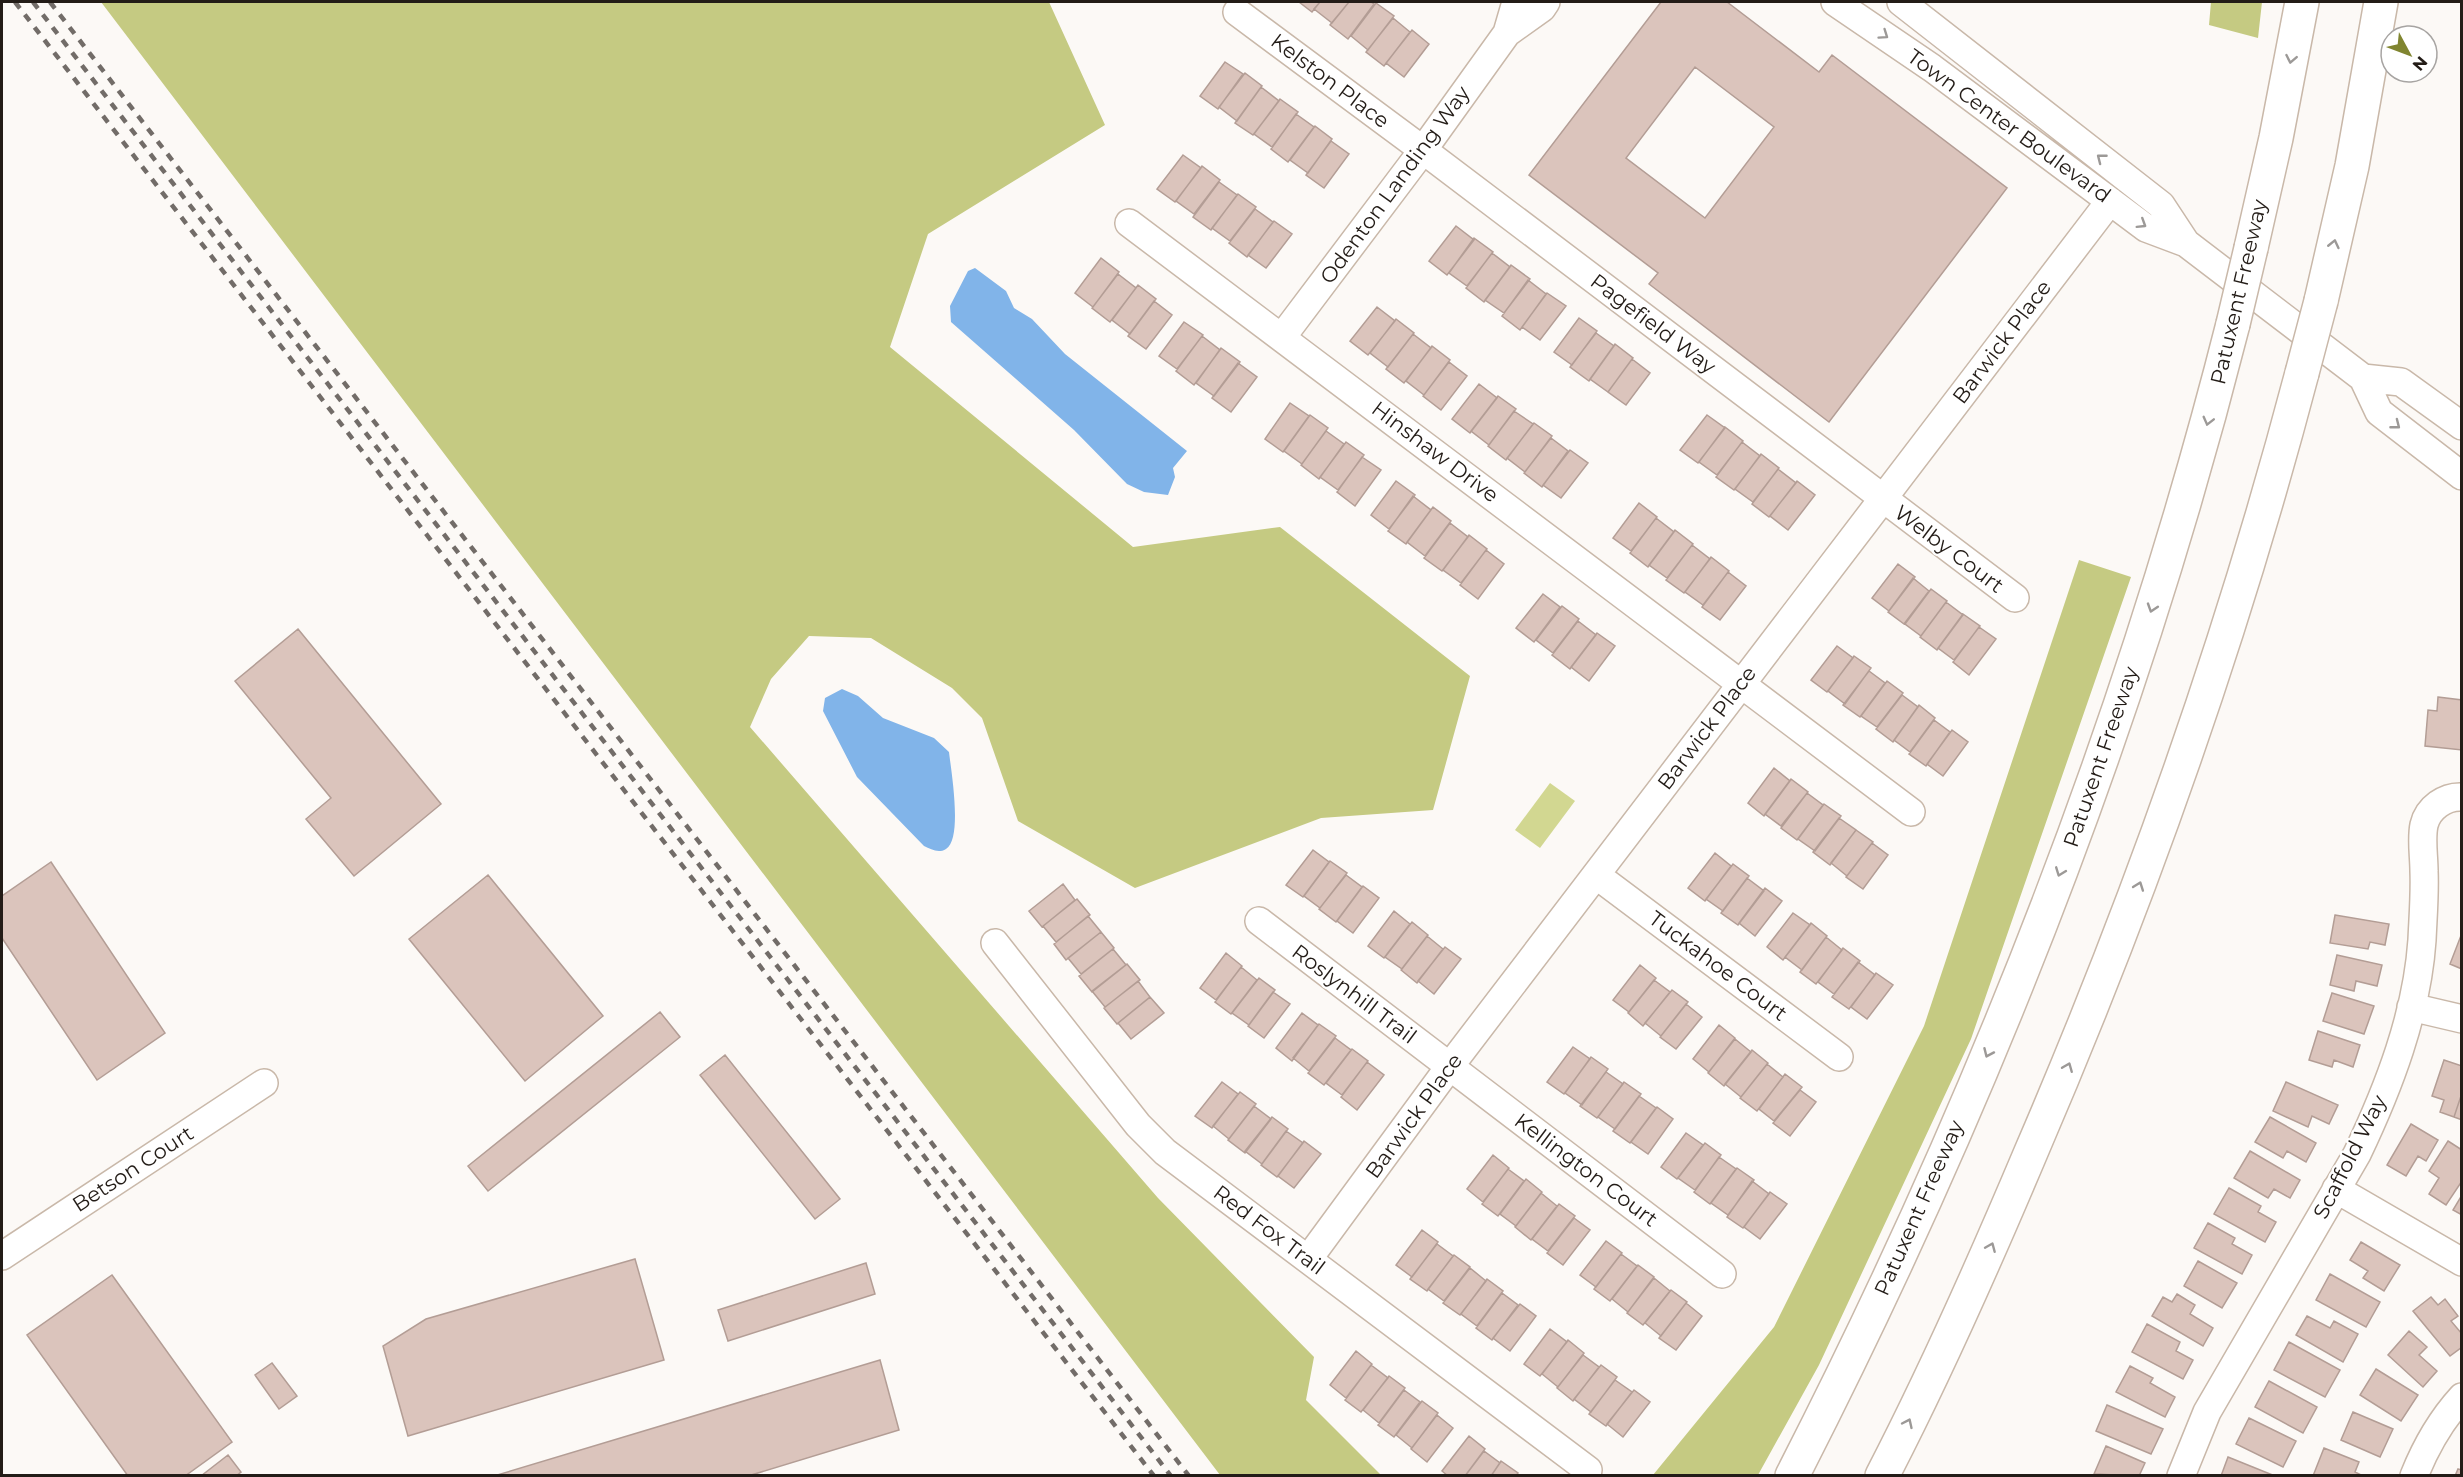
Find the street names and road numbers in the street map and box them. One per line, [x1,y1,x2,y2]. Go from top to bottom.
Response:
street label: Kelston Place [1266,28,1394,133]
street label: Town Center Boulevard [1903,43,2116,208]
street label: Odenton Landing Way [1314,81,1475,288]
street label: Patuxent Freeway [2205,196,2272,387]
street label: Pagefield Way [1586,268,1721,379]
street label: Barwick Place [1947,275,2056,408]
street label: Hinshaw Drive [1367,396,1504,507]
street label: Welby Court [1890,499,2009,598]
street label: Barwick Place [1652,661,1761,794]
street label: Patuxent Freeway [2058,663,2143,850]
street label: Tuckahoe Court [1644,905,1792,1026]
street label: Roslynhill Trail [1287,939,1421,1049]
street label: Barwick Place [1360,1048,1467,1183]
street label: Scaffold Way [2308,1090,2392,1223]
street label: Kellington Court [1510,1108,1663,1232]
street label: Patuxent Freeway [1869,1116,1969,1299]
street label: Betson Court [68,1120,198,1217]
street label: Red Fox Trail [1209,1180,1330,1280]

